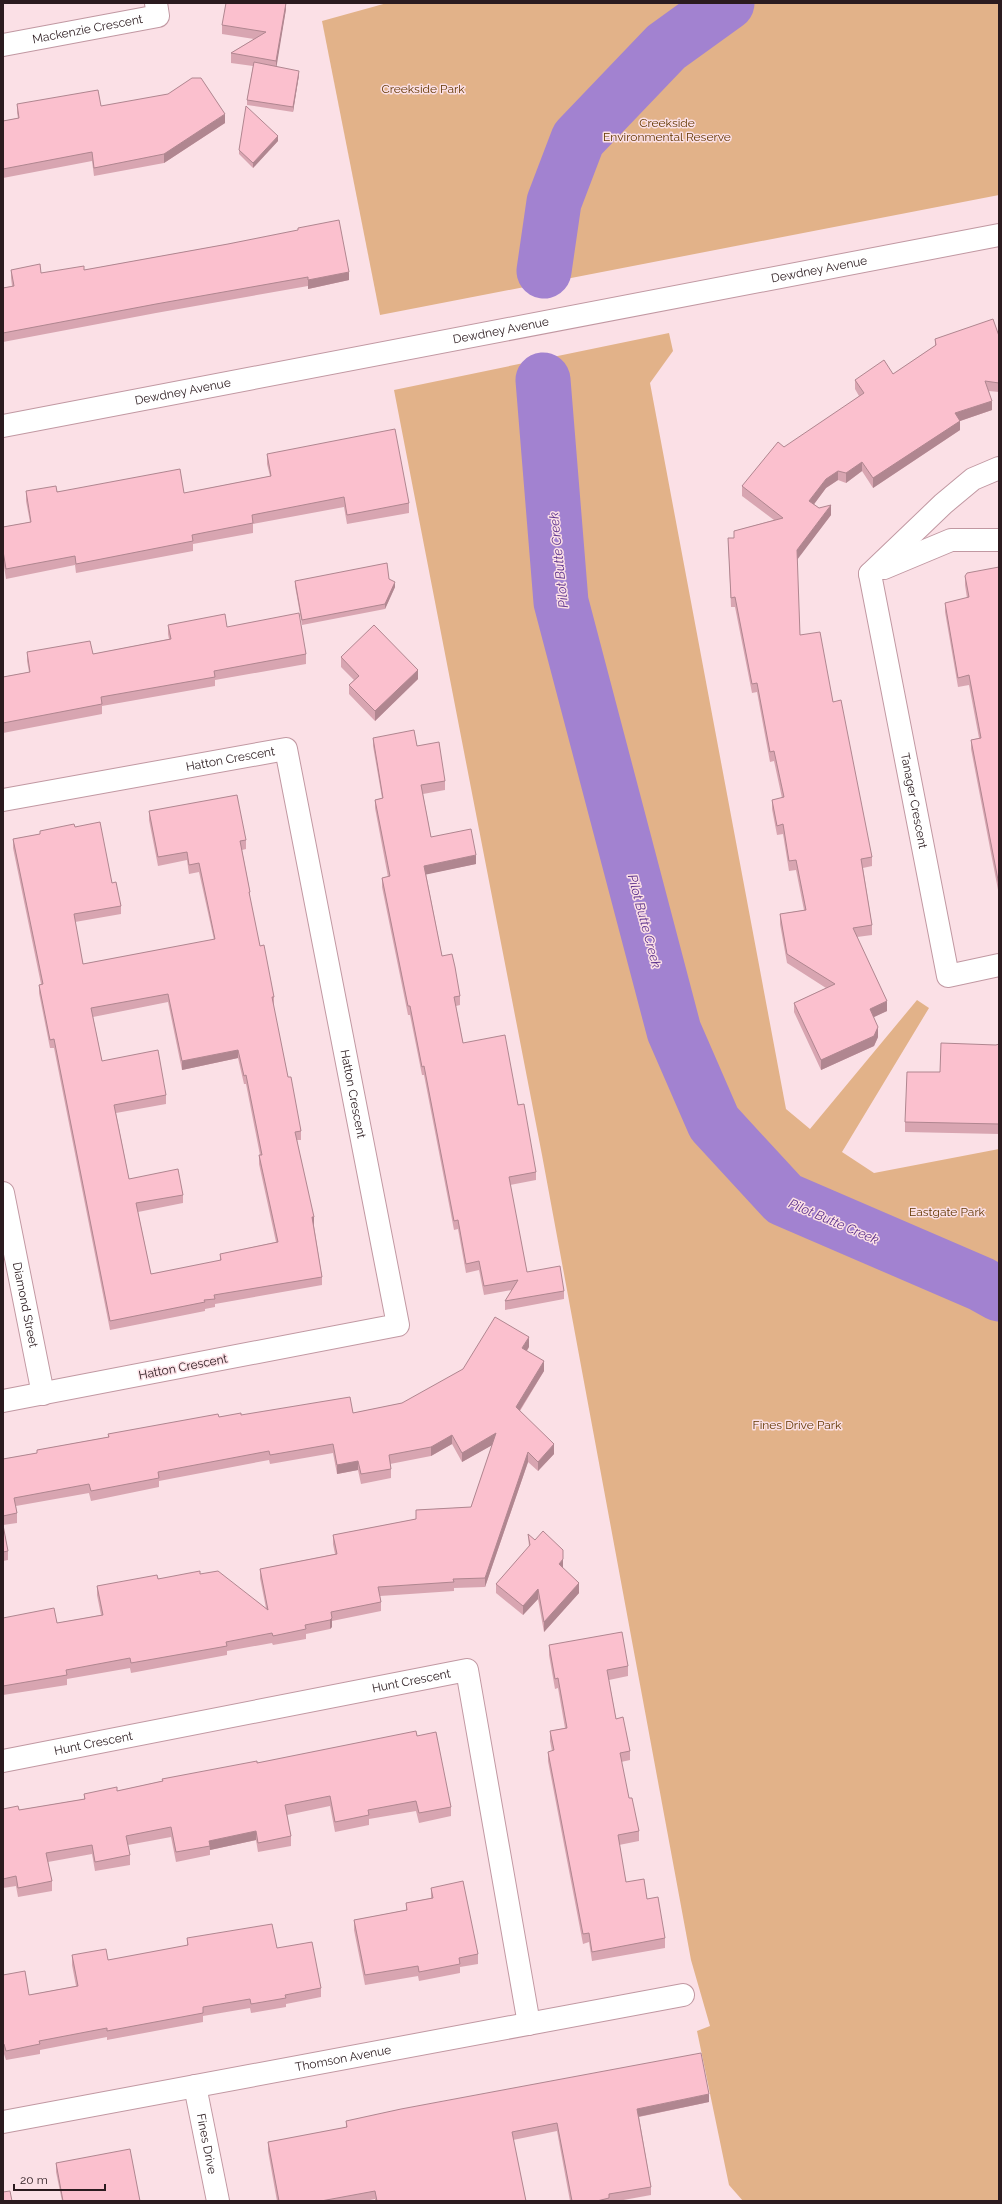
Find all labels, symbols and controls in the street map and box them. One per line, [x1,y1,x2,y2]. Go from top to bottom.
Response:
street label: Mackenzie Crescent [31,12,144,46]
park label: Creekside Park [381,82,465,96]
park label: Creekside Environmental Reserve [603,116,731,144]
street label: Dewdney Avenue [770,253,868,286]
street label: Dewdney Avenue [452,314,550,347]
street label: Dewdney Avenue [134,375,232,408]
water label: Pilot Butte Creek [546,511,571,609]
street label: Hatton Crescent [185,744,276,774]
street label: Tanager Crescent [898,752,930,850]
water label: Pilot Butte Creek [625,873,664,970]
street label: Hatton Crescent [338,1048,369,1140]
water label: Pilot Butte Creek [786,1196,881,1247]
park label: Eastgate Park [909,1205,986,1219]
street label: Diamond Street [10,1261,41,1349]
street label: Hatton Crescent [137,1352,229,1382]
park label: Fines Drive Park [753,1418,842,1432]
street label: Hunt Crescent [371,1666,452,1695]
street label: Hunt Crescent [53,1729,134,1758]
street label: Thomson Avenue [294,2043,392,2074]
street label: Fines Drive [194,2112,219,2175]
scale bar [14,2166,105,2192]
text: 20 m [20,2173,48,2187]

